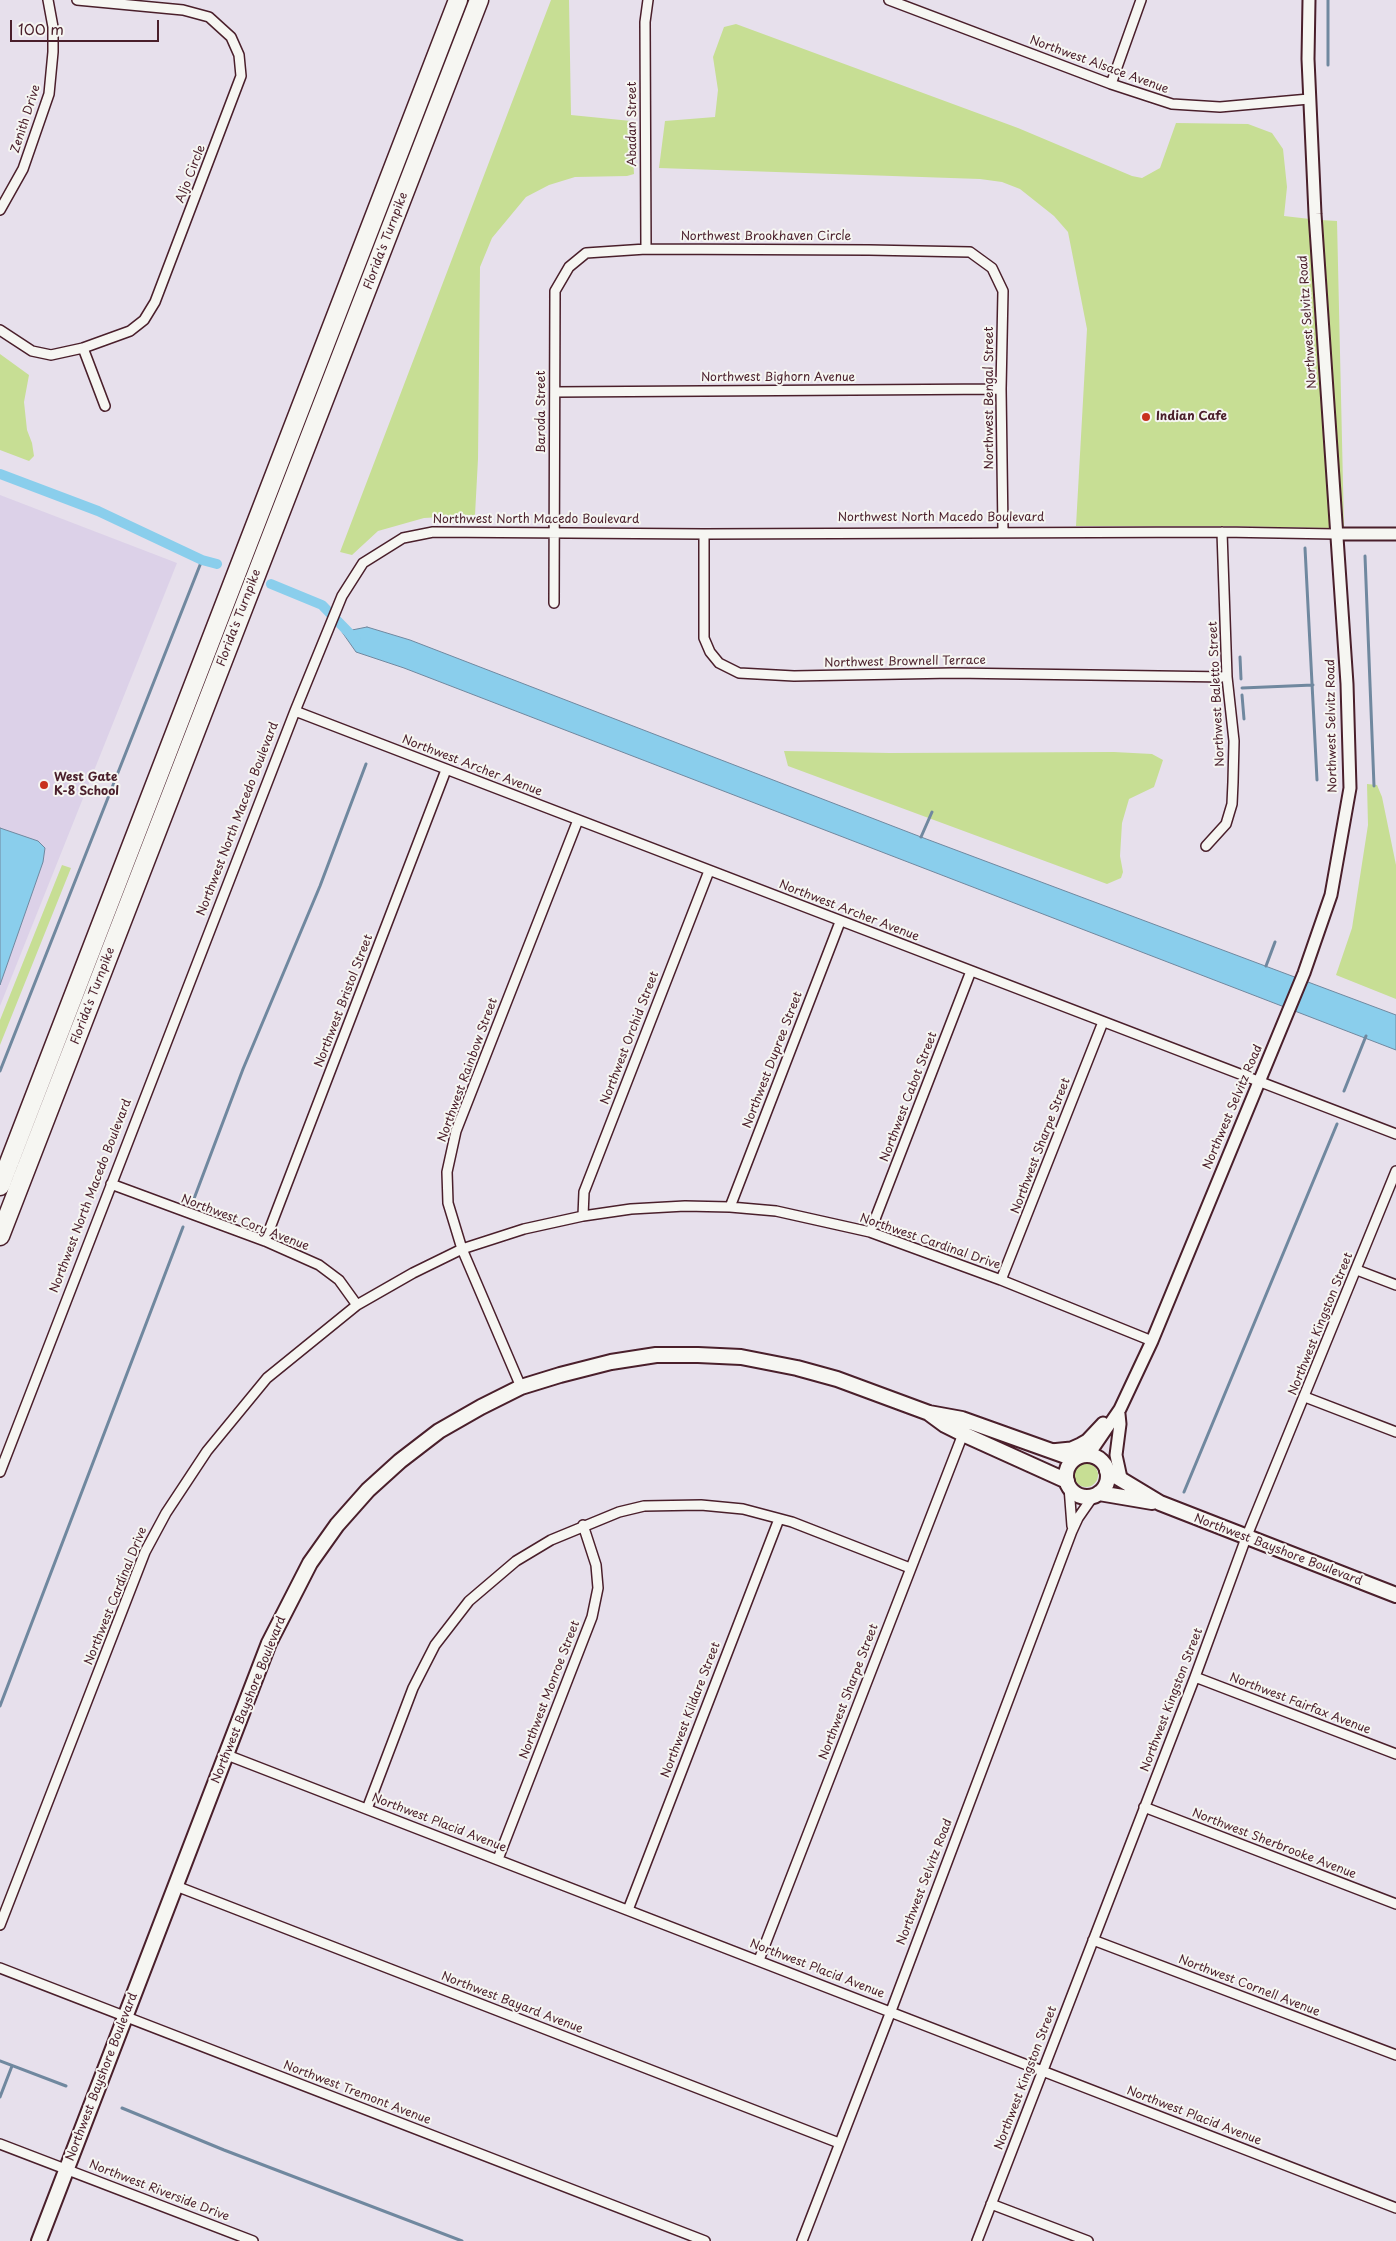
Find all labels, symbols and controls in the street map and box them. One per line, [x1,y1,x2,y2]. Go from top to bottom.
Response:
scale bar [12,10,161,42]
text: 100 m [18,17,64,40]
street label: Northwest Alsace Avenue [1028,33,1170,97]
street label: Abadan Street [626,82,640,166]
street label: Zenith Drive [8,83,44,155]
street label: Aljo Circle [173,143,209,205]
street label: Florida's Turnpike [361,190,411,292]
street label: Northwest Brookhaven Circle [681,230,851,244]
street label: Northwest Selvitz Road [1296,255,1320,389]
street label: Northwest Bengal Street [983,327,997,469]
street label: Baroda Street [535,371,549,453]
street label: Northwest Bighorn Avenue [701,371,855,385]
place label: Indian Cafe [1156,410,1227,424]
marker: Indian Cafe [1140,411,1152,423]
street label: Northwest North Macedo Boulevard [838,511,1044,525]
street label: Northwest North Macedo Boulevard [433,513,639,527]
street label: Florida's Turnpike [214,567,264,669]
street label: Northwest Baletto Street [1206,621,1228,767]
street label: Northwest Brownell Terrace [824,653,986,671]
street label: Northwest Selvitz Road [1324,659,1340,793]
street label: Northwest North Macedo Boulevard [194,720,282,918]
street label: Northwest Archer Avenue [400,733,544,799]
place label: West Gate K-8 School [54,771,119,799]
marker: West Gate K-8 School [38,779,50,791]
street label: Northwest Archer Avenue [777,878,921,944]
street label: Northwest Bristol Street [312,933,376,1069]
street label: Florida's Turnpike [68,945,118,1047]
street label: Northwest Orchid Street [598,969,662,1107]
street label: Northwest Dupree Street [740,990,806,1130]
street label: Northwest Rainbow Street [435,996,501,1144]
street label: Northwest Cabot Street [878,1030,940,1164]
street label: Northwest Selvitz Road [1200,1043,1266,1171]
street label: Northwest Sharpe Street [1008,1076,1074,1216]
street label: Northwest North Macedo Boulevard [47,1097,135,1295]
street label: Northwest Cory Avenue [179,1192,311,1254]
street label: Northwest Cardinal Drive [858,1211,1002,1273]
street label: Northwest Kingston Street [1286,1251,1356,1397]
street label: Northwest Bayshore Boulevard [1192,1511,1364,1589]
street label: Northwest Cardinal Drive [82,1525,150,1667]
street label: Northwest Bayshore Boulevard [209,1614,289,1786]
street label: Northwest Monroe Street [517,1619,583,1761]
street label: Northwest Sharpe Street [816,1622,882,1762]
street label: Northwest Kingston Street [1138,1626,1206,1774]
street label: Northwest Kildare Street [658,1640,724,1780]
street label: Northwest Fairfax Avenue [1227,1670,1373,1738]
street label: Northwest Placid Avenue [370,1791,508,1855]
street label: Northwest Sherbrooke Avenue [1190,1806,1358,1882]
street label: Northwest Selvitz Road [894,1817,956,1947]
street label: Northwest Placid Avenue [748,1937,886,2001]
street label: Northwest Cornell Avenue [1176,1952,1322,2020]
street label: Northwest Bayard Avenue [439,1969,585,2037]
street label: Northwest Bayshore Boulevard [63,1991,141,2163]
street label: Northwest Kingston Street [992,2004,1060,2152]
street label: Northwest Tremont Avenue [281,2058,433,2128]
street label: Northwest Placid Avenue [1125,2084,1263,2148]
street label: Northwest Riverside Drive [87,2158,231,2224]

